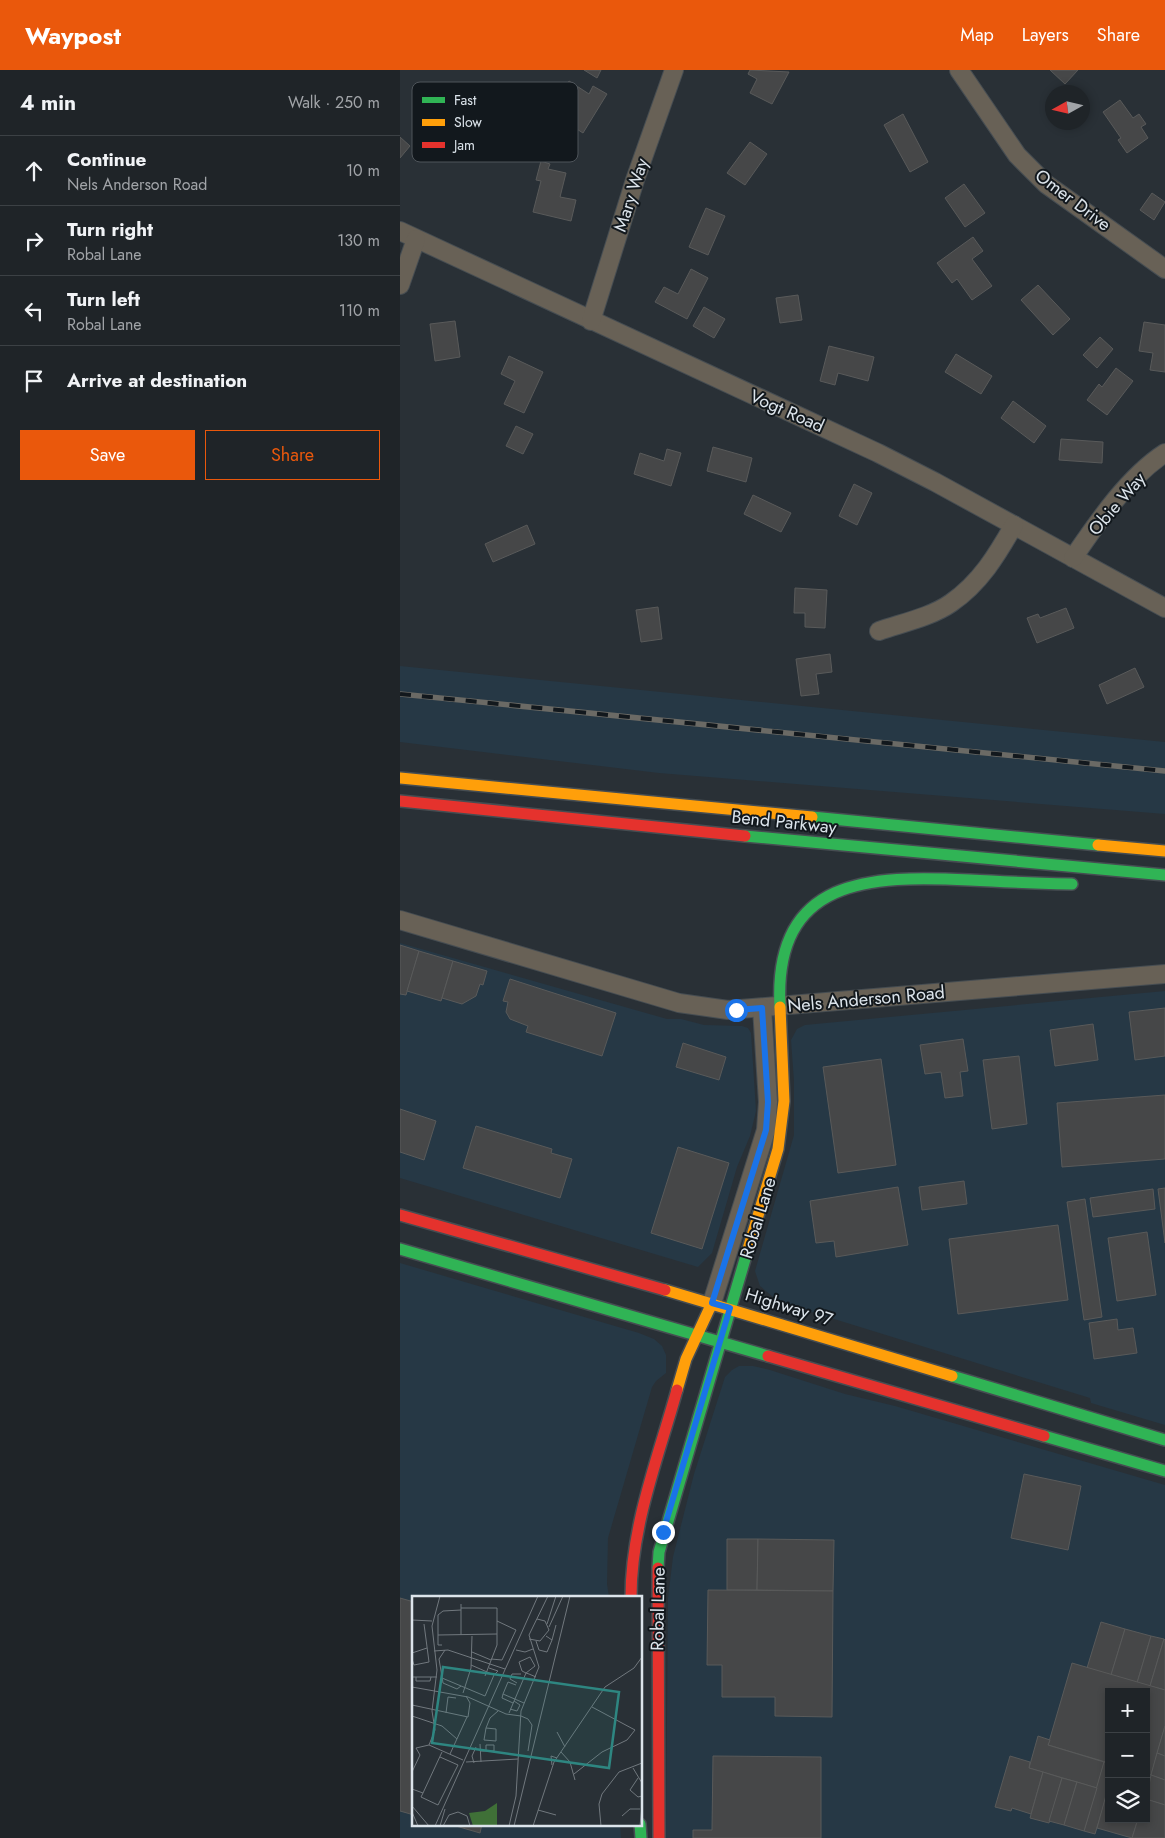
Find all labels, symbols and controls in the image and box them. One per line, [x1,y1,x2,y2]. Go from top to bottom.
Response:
text: Waypost [25,18,121,53]
text: Map [960,22,994,48]
text: Layers [1022,22,1069,48]
text: Share [1097,22,1140,48]
legend [412,82,578,162]
north arrow [1045,85,1090,130]
text: 4 min [20,88,76,118]
text: Fast [454,90,477,110]
text: Walk · 250 m [288,91,380,114]
text: Slow [454,112,482,132]
text: Jam [452,135,475,155]
text: Continue [67,146,146,173]
street label: Mary Way [607,155,655,235]
icon: ahead [20,157,48,185]
text: 10 m [346,159,380,182]
street label: Omer Drive [1030,163,1116,237]
text: Nels Anderson Road [67,173,207,196]
text: Turn right [67,216,153,243]
icon: right [20,227,48,255]
text: 130 m [337,229,380,252]
text: Robal Lane [67,243,142,266]
text: Turn left [67,286,140,313]
icon: left [20,297,48,325]
text: 110 m [339,299,380,322]
text: Robal Lane [67,313,142,336]
icon: arrive [20,367,48,395]
text: Arrive at destination [67,367,247,394]
street label: Vogt Road [746,383,828,439]
button: Save [20,430,195,480]
button: Share [205,430,380,480]
street label: Obie Way [1082,467,1152,541]
street label: Bend Parkway [730,804,838,840]
street label: Nels Anderson Road [786,979,946,1019]
route start [725,999,748,1022]
street label: Robal Lane [733,1174,783,1262]
street label: Highway 97 [742,1281,837,1333]
route end [652,1521,675,1544]
street label: Robal Lane [644,1567,672,1651]
inset map [412,1596,642,1826]
map controls [1105,1688,1150,1823]
button: + [1105,1688,1150,1733]
button: − [1105,1733,1150,1778]
button: layers [1105,1778,1150,1823]

